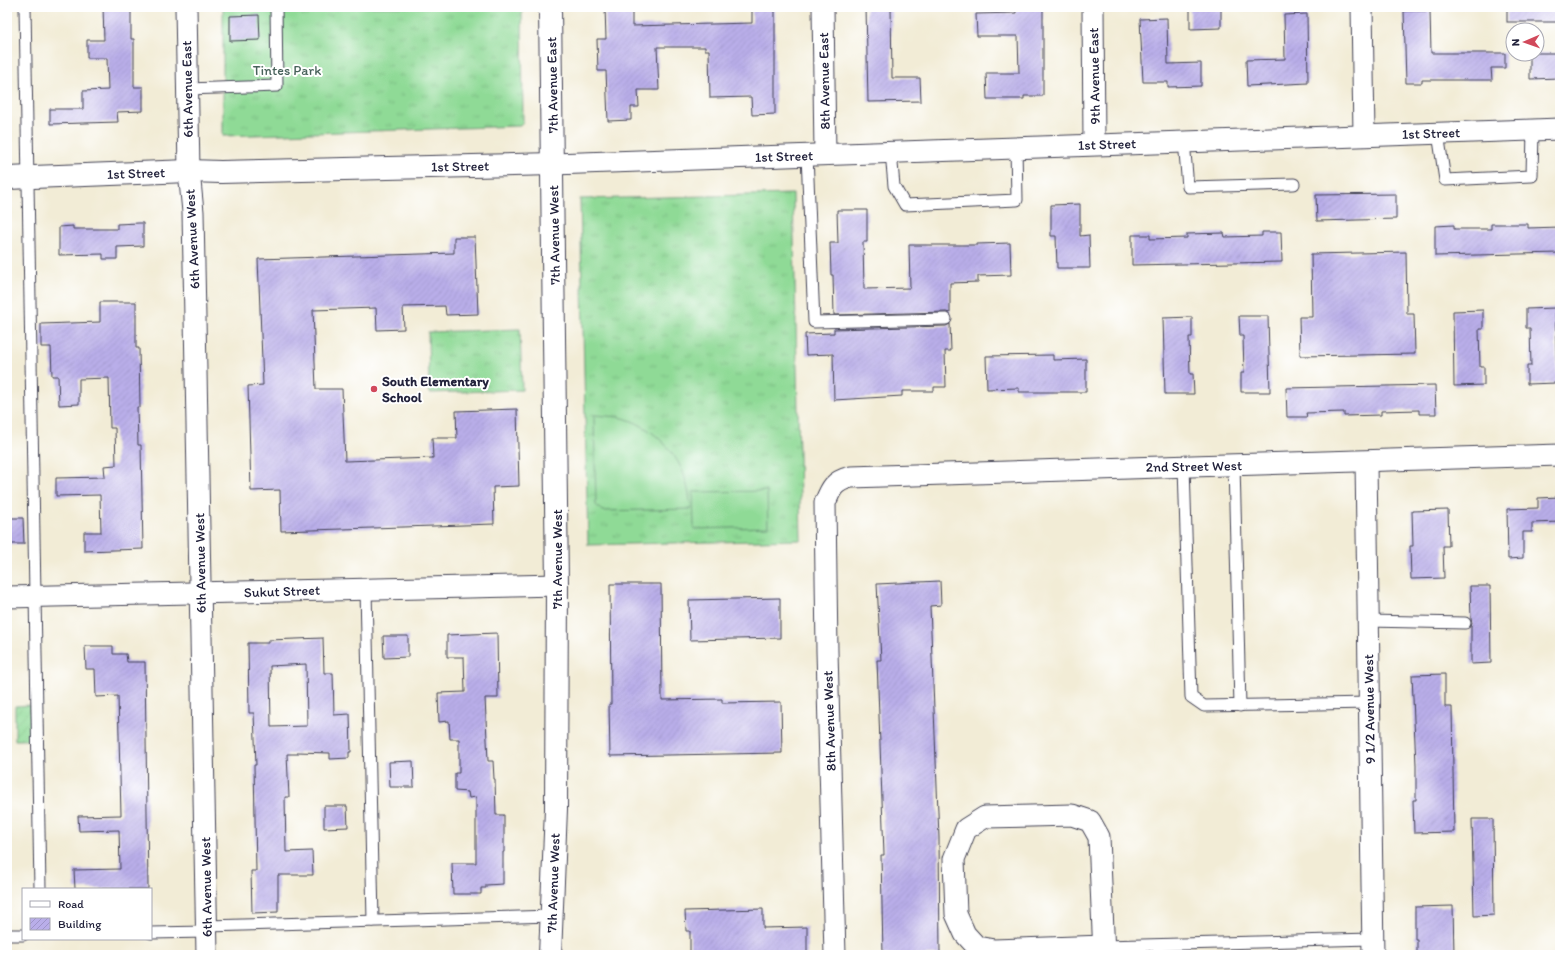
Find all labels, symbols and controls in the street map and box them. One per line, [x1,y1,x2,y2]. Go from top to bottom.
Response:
north arrow [1505,22,1545,62]
street label: 9th Avenue East [1085,27,1104,125]
street label: 8th Avenue East [815,32,834,130]
street label: 7th Avenue East [543,37,562,133]
text: N [1509,38,1522,46]
street label: 6th Avenue East [178,40,197,138]
park label: Tintes Park [253,62,321,79]
street label: 1st Street [1402,124,1460,143]
street label: 1st Street [1078,135,1136,154]
street label: 1st Street [755,147,813,166]
street label: 1st Street [431,157,489,176]
street label: 1st Street [107,164,165,183]
street label: 7th Avenue West [545,185,564,285]
street label: 6th Avenue West [181,188,204,289]
place label: South Elementary School [382,373,489,406]
marker: South Elementary School [369,384,379,394]
street label: 2nd Street West [1146,457,1242,476]
street label: 7th Avenue West [549,509,566,609]
street label: 6th Avenue West [191,513,210,613]
street label: Sukut Street [244,582,320,601]
street label: 9 1/2 Avenue West [1360,654,1379,764]
street label: 8th Avenue West [819,670,840,771]
street label: 7th Avenue West [543,833,564,933]
street label: 6th Avenue West [197,837,216,937]
legend [22,888,152,940]
text: Road [58,897,84,911]
text: Building [58,917,102,931]

